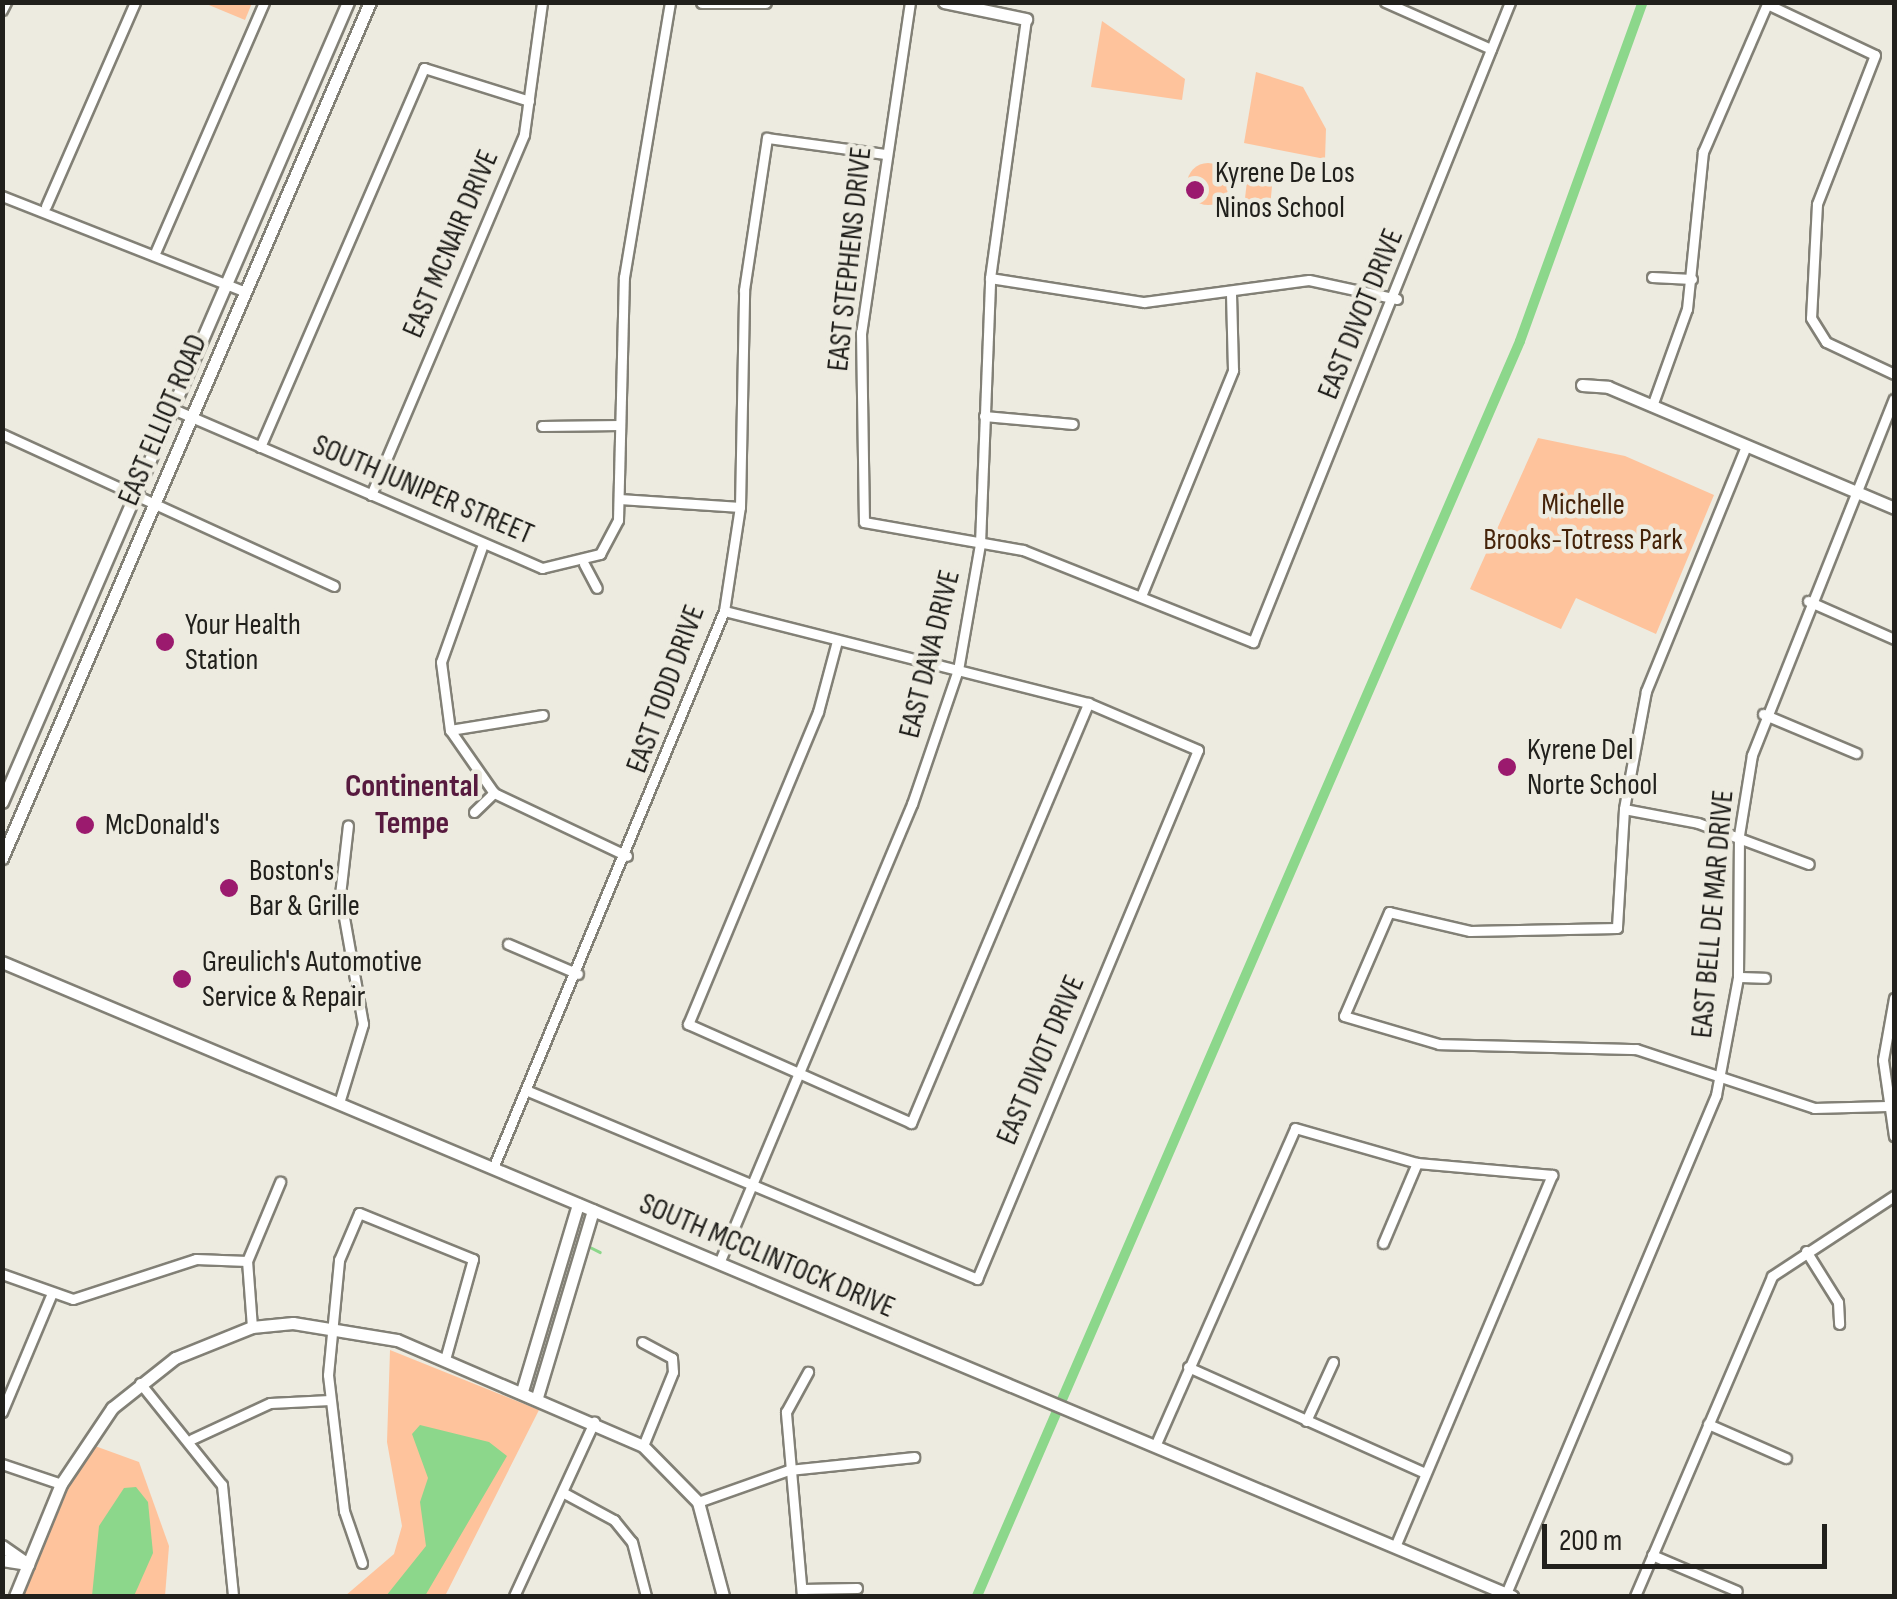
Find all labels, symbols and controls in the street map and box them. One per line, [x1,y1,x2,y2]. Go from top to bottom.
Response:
street label: EAST MCNAIR DRIVE [395,145,507,343]
street label: EAST STEPHENS DRIVE [820,145,880,373]
place label: Kyrene De Los Ninos School [1215,155,1355,226]
marker: Kyrene De Los Ninos School [1184,179,1206,201]
street label: EAST DIVOT DRIVE [1311,224,1411,404]
street label: EAST ELLIOT ROAD [111,329,215,511]
street label: SOUTH JUNIPER STREET [307,427,539,553]
park label: Michelle Brooks-Totress Park [1483,487,1683,558]
street label: EAST DAVA DRIVE [892,566,968,742]
street label: EAST TODD DRIVE [619,600,713,778]
place label: Your Health Station [185,607,301,678]
marker: Your Health Station [154,631,176,653]
place label: Kyrene Del Norte School [1527,732,1658,802]
marker: Kyrene Del Norte School [1496,756,1518,778]
district label: Continental Tempe [345,769,479,844]
street label: EAST BELL DE MAR DRIVE [1684,788,1742,1040]
place label: McDonald's [105,807,220,843]
marker: McDonald's [74,814,96,836]
place label: Boston's Bar & Grille [249,853,360,924]
marker: Boston's Bar & Grille [218,877,240,899]
place label: Greulich's Automotive Service & Repair [202,944,422,1014]
marker: Greulich's Automotive Service & Repair [171,968,193,990]
street label: EAST DIVOT DRIVE [989,970,1093,1150]
street label: SOUTH MCCLINTOCK DRIVE [634,1186,900,1326]
scale bar [1547,1504,1832,1566]
text: 200 m [1559,1523,1622,1559]

